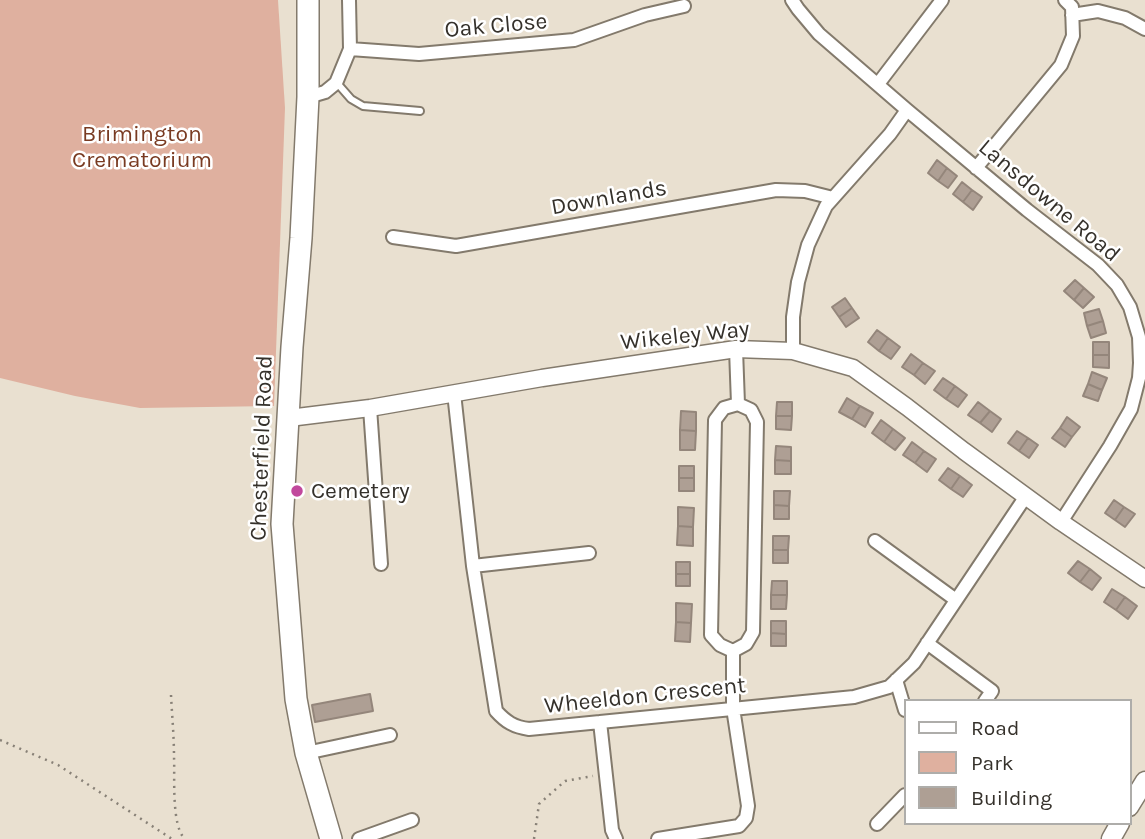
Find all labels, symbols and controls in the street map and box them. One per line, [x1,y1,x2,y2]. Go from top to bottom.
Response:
street label: Oak Close [444,8,548,44]
park label: Brimington Crematorium [72,120,212,174]
street label: Lansdowne Road [973,134,1125,268]
street label: Downlands [549,174,669,222]
street label: Wikeley Way [619,315,751,357]
street label: Chesterfield Road [245,355,279,541]
place label: Cemetery [311,477,410,505]
marker: Cemetery [289,483,305,499]
street label: Wheeldon Crescent [543,672,747,720]
legend [904,699,1131,825]
text: Road [971,716,1019,740]
text: Park [971,751,1014,775]
text: Building [971,786,1052,810]

